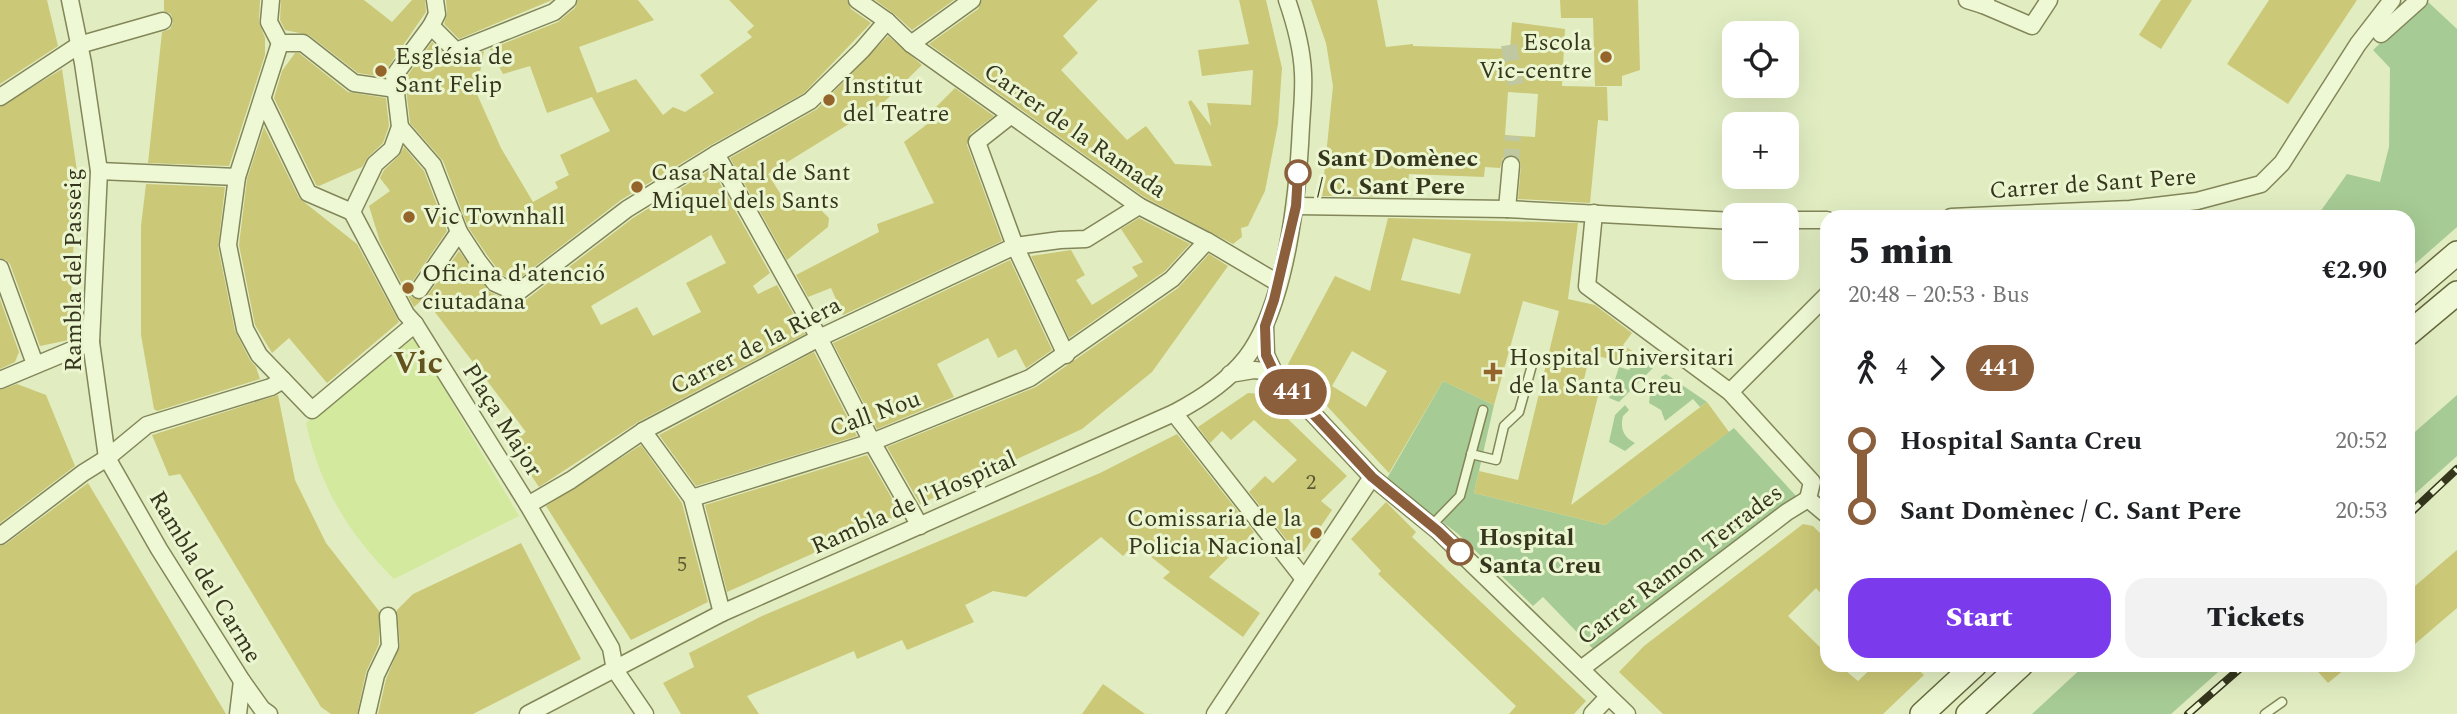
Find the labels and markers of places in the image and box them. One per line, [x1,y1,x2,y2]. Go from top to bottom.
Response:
place label: Escola Vic-centre [1479,25,1592,89]
place label: Església de Sant Felip [395,39,513,103]
marker: Escola Vic-centre [1598,49,1614,65]
marker: Església de Sant Felip [373,63,389,79]
place label: Institut del Teatre [843,68,949,132]
marker: Institut del Teatre [821,92,837,108]
place label: Sant Domènec / C. Sant Pere [1317,141,1478,205]
place label: Casa Natal de Sant Miquel dels Sants [651,155,851,219]
marker: Sant Domènec / C. Sant Pere [1285,160,1311,186]
marker: Casa Natal de Sant Miquel dels Sants [629,179,645,195]
place label: Vic Townhall [423,199,565,235]
marker: Vic Townhall [401,209,417,225]
place label: Oficina d'atenció ciutadana [422,256,605,320]
marker: Oficina d'atenció ciutadana [400,280,416,296]
place label: Hospital Universitari de la Santa Creu [1509,340,1734,404]
marker: Hospital Universitari de la Santa Creu [1483,362,1503,382]
place label: Comissaria de la Policia Nacional [1127,501,1302,565]
place label: Hospital Santa Creu [1479,520,1601,584]
marker: Comissaria de la Policia Nacional [1308,525,1324,541]
marker: Hospital Santa Creu [1447,539,1473,565]

